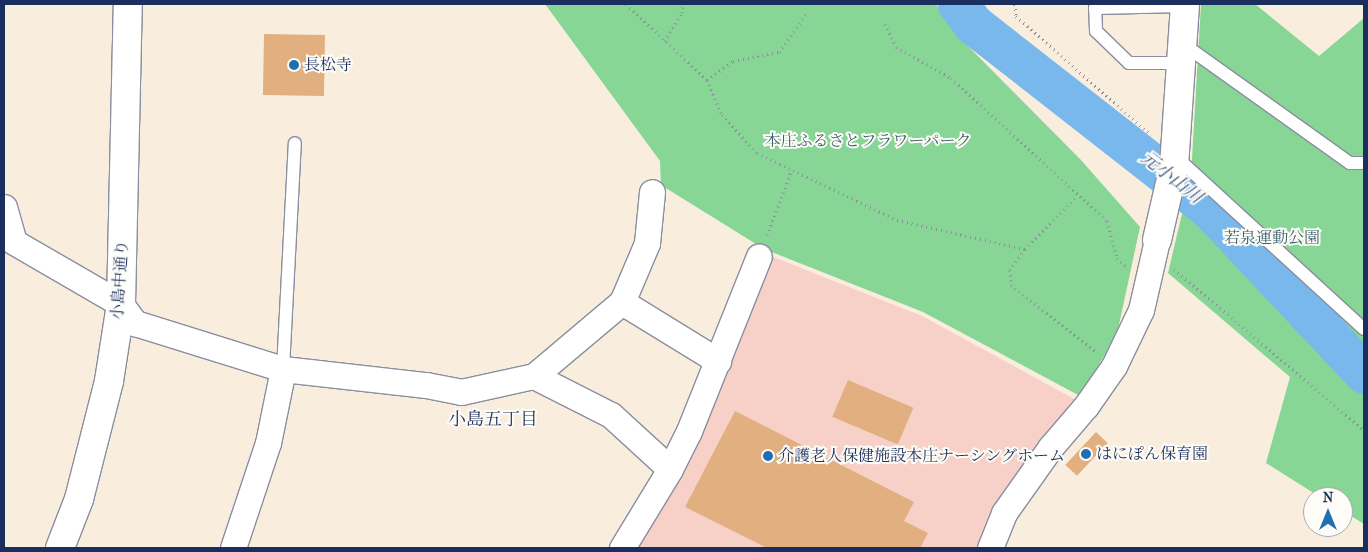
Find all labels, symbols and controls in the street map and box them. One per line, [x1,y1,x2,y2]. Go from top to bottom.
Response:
place label: 長松寺 [304,55,352,75]
marker: 長松寺 [288,59,300,71]
park label: 本庄ふるさとフラワーパーク [764,131,972,151]
water label: 元小山川 [1136,147,1206,209]
park label: 若泉運動公園 [1224,228,1320,248]
street label: 小島中通り [108,239,132,321]
district label: 小島五丁目 [448,409,538,431]
place label: はにぽん保育園 [1096,444,1208,464]
place label: 介護老人保健施設本庄ナーシングホーム [778,446,1066,466]
marker: はにぽん保育園 [1080,448,1092,460]
marker: 介護老人保健施設本庄ナーシングホーム [762,450,774,462]
north arrow [1303,487,1353,537]
text: N [1323,489,1333,506]

